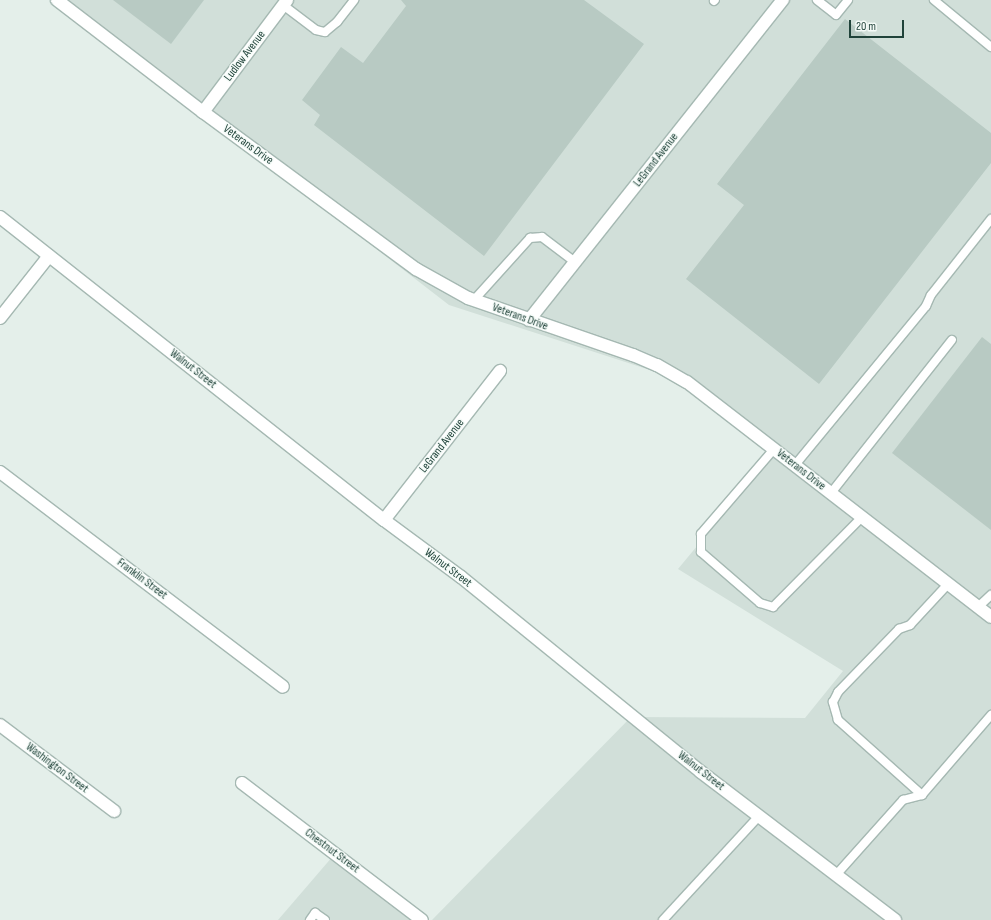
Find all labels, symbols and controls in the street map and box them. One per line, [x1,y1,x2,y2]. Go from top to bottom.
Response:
scale bar [851,12,906,38]
text: 20 m [856,19,876,34]
street label: Ludlow Avenue [221,28,269,84]
street label: Veterans Drive [220,122,276,168]
street label: LeGrand Avenue [631,130,681,190]
street label: Veterans Drive [490,300,550,334]
street label: Walnut Street [167,346,219,392]
street label: LeGrand Avenue [417,416,467,476]
street label: Veterans Drive [774,446,828,494]
street label: Walnut Street [422,546,474,590]
street label: Franklin Street [114,555,170,603]
street label: Washington Street [23,740,91,796]
street label: Walnut Street [675,748,727,794]
street label: Chestnut Street [302,826,362,876]

